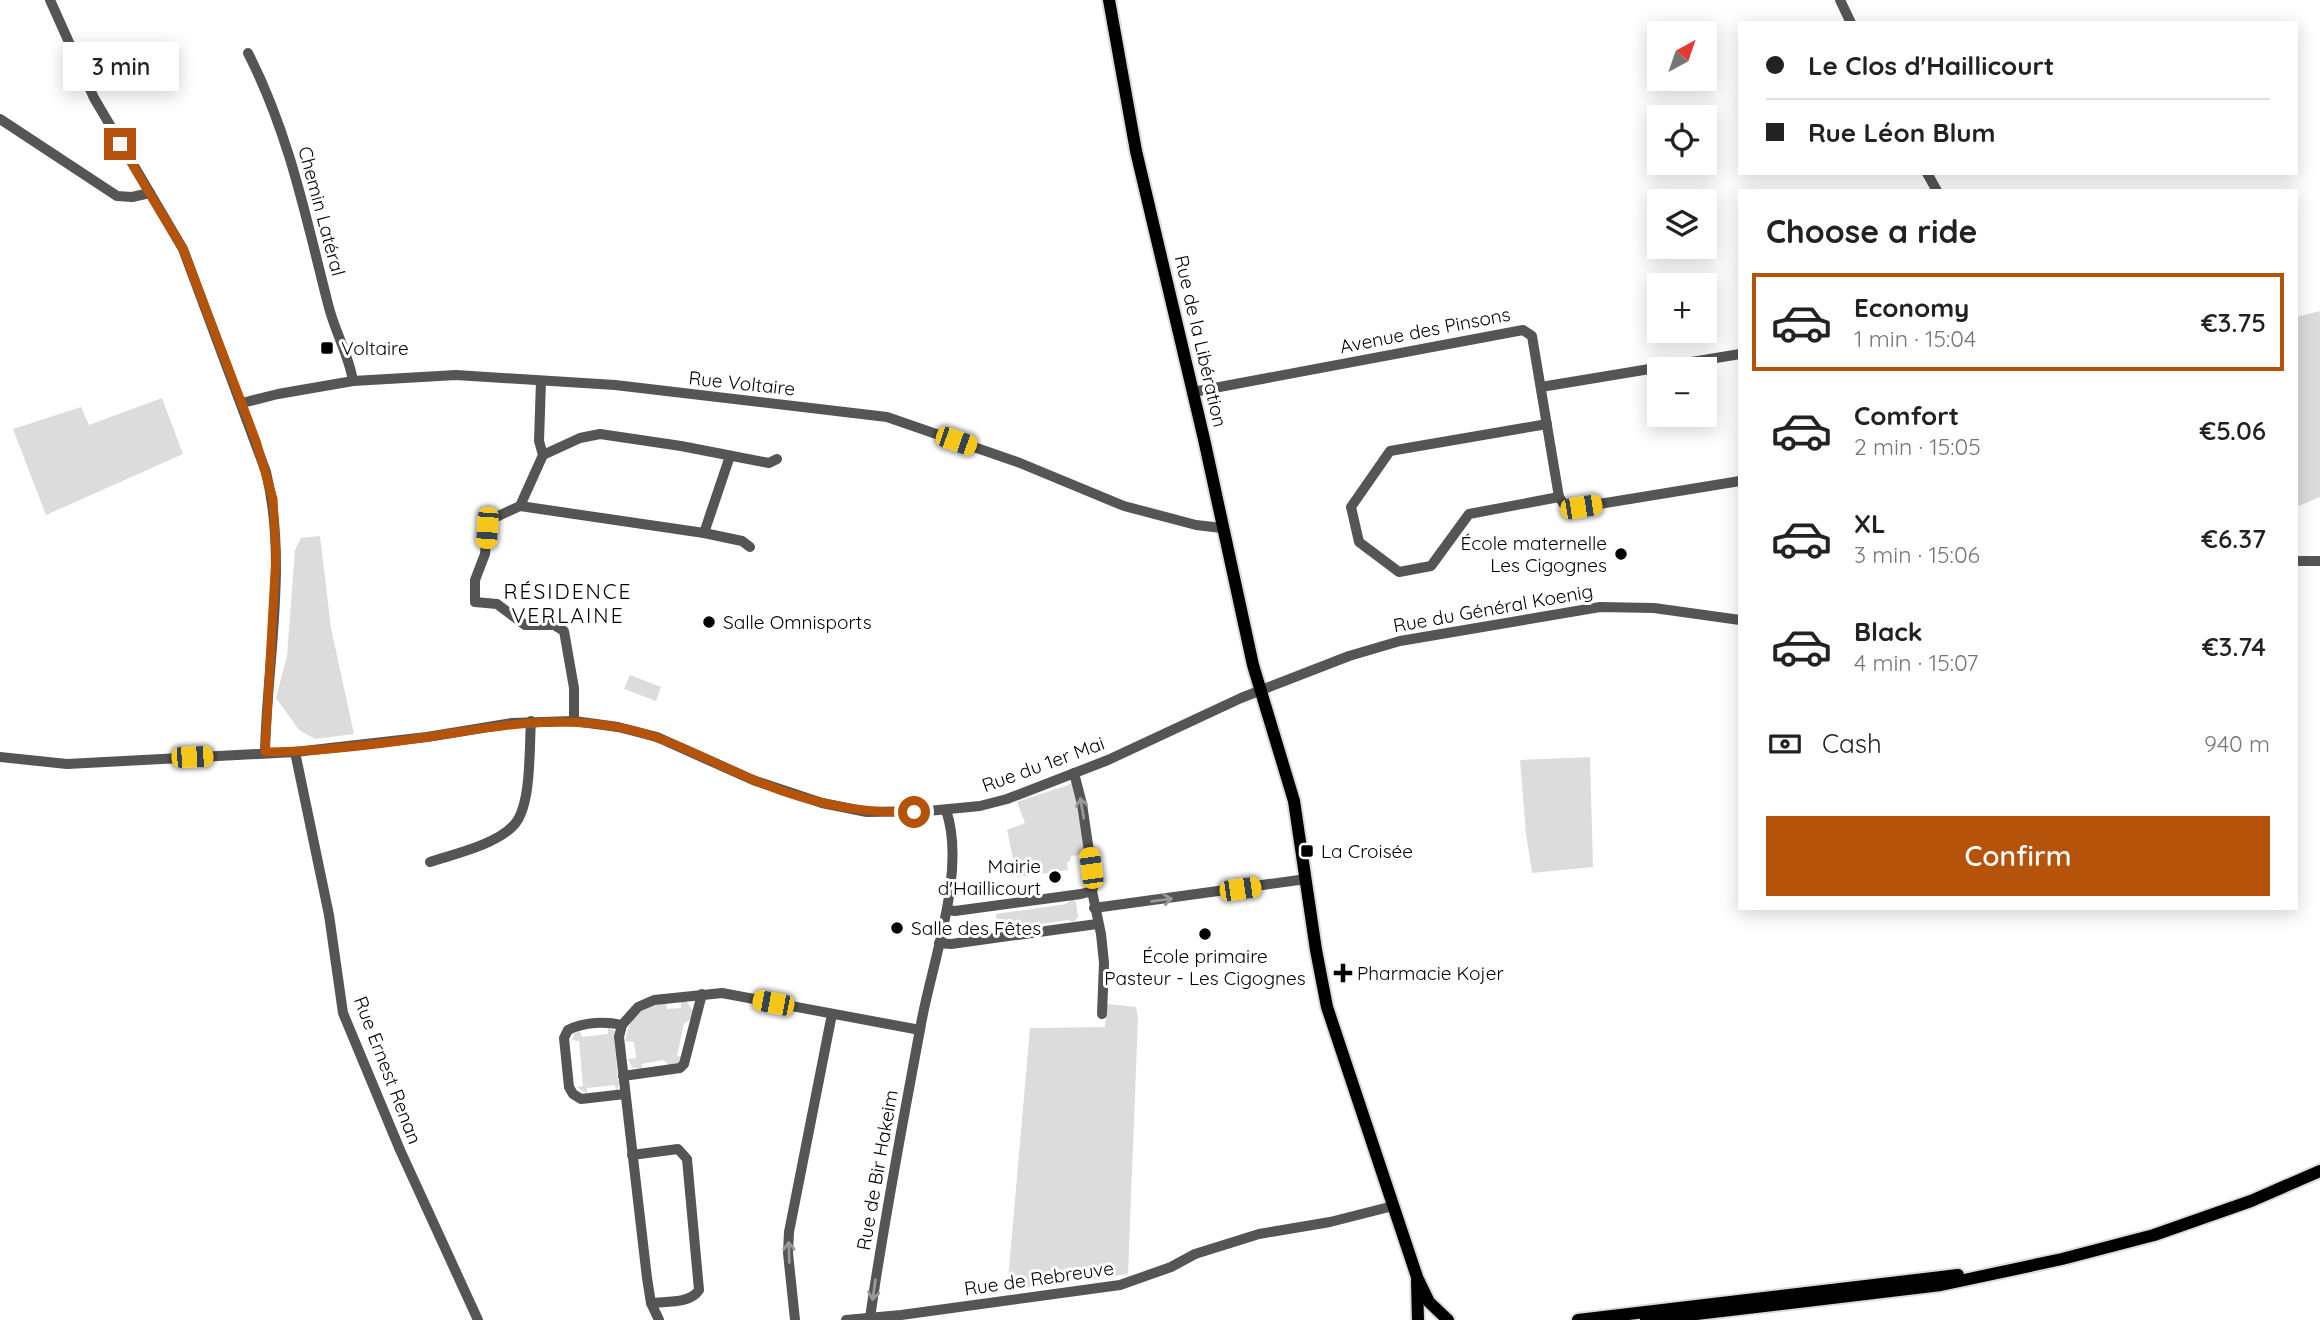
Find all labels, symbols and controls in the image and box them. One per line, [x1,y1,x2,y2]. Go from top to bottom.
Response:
north arrow [1647,21,1717,91]
map controls [1647,21,1717,427]
callout: 3 min [62,43,178,92]
text: Le Clos d'Haillicourt [1808,49,2054,82]
text: 3 min [92,52,150,81]
button: locate [1647,105,1717,175]
text: Rue Léon Blum [1808,116,1996,149]
route end [104,128,136,160]
street label: Chemin Latéral [293,144,351,278]
button: layers [1647,189,1717,259]
text: Choose a ride [1766,211,1978,251]
street label: Rue de la Libération [1170,253,1232,429]
button: + [1647,273,1717,343]
icon: car [1770,291,1833,354]
text: Economy [1854,291,1969,324]
street label: Avenue des Pinsons [1338,302,1512,358]
text: €3.75 [2201,306,2266,339]
text: 1 min · 15:04 [1854,324,1976,353]
place label: Voltaire [341,336,409,360]
marker: Voltaire [319,340,335,356]
button: − [1647,357,1717,427]
street label: Rue Voltaire [688,365,796,401]
icon: car [1770,399,1833,462]
text: Comfort [1854,399,1959,432]
text: €5.06 [2200,414,2266,447]
car [933,424,980,458]
text: 2 min · 15:05 [1854,432,1981,461]
car [1559,493,1604,521]
car [476,506,499,550]
icon: car [1770,507,1833,570]
text: XL [1854,507,1886,540]
text: €6.37 [2201,522,2266,555]
place label: École maternelle Les Cigognes [1461,531,1607,577]
text: 3 min · 15:06 [1854,540,1980,569]
marker: École maternelle Les Cigognes [1613,546,1629,562]
district label: RÉSIDENCE VERLAINE [503,578,633,628]
street label: Rue du Général Koenig [1391,579,1595,637]
place label: Salle Omnisports [723,610,872,634]
marker: Salle Omnisports [701,614,717,630]
icon: car [1770,615,1833,678]
text: Black [1854,615,1923,648]
text: €3.74 [2202,630,2266,663]
text: 4 min · 15:07 [1854,648,1978,677]
icon: cash [1766,725,1804,763]
text: Cash [1822,727,1882,760]
text: 940 m [2204,729,2270,758]
street label: Rue du 1er Mai [978,731,1108,797]
car [171,746,214,768]
route start [898,796,930,828]
one-way arrow [1075,797,1088,820]
button: Confirm [1766,816,2270,896]
place label: La Croisée [1321,839,1413,863]
marker: La Croisée [1299,843,1315,859]
car [1078,846,1105,890]
place label: Mairie d'Haillicourt [938,854,1041,900]
marker: Mairie d'Haillicourt [1047,869,1063,885]
car [1218,876,1263,902]
one-way arrow [1150,893,1173,906]
place label: Salle des Fêtes [911,916,1041,940]
marker: Salle des Fêtes [889,920,905,936]
marker: École primaire Pasteur - Les Cigognes [1197,926,1213,942]
place label: École primaire Pasteur - Les Cigognes [1104,944,1306,990]
place label: Pharmacie Kojer [1357,961,1504,985]
marker: Pharmacie Kojer [1335,965,1351,981]
car [751,989,796,1017]
street label: Rue Ernest Renan [349,993,427,1147]
street label: Rue de Bir Hakeim [851,1088,903,1252]
one-way arrow [783,1241,796,1264]
street label: Rue de Rebreuve [963,1256,1115,1300]
one-way arrow [868,1278,881,1301]

